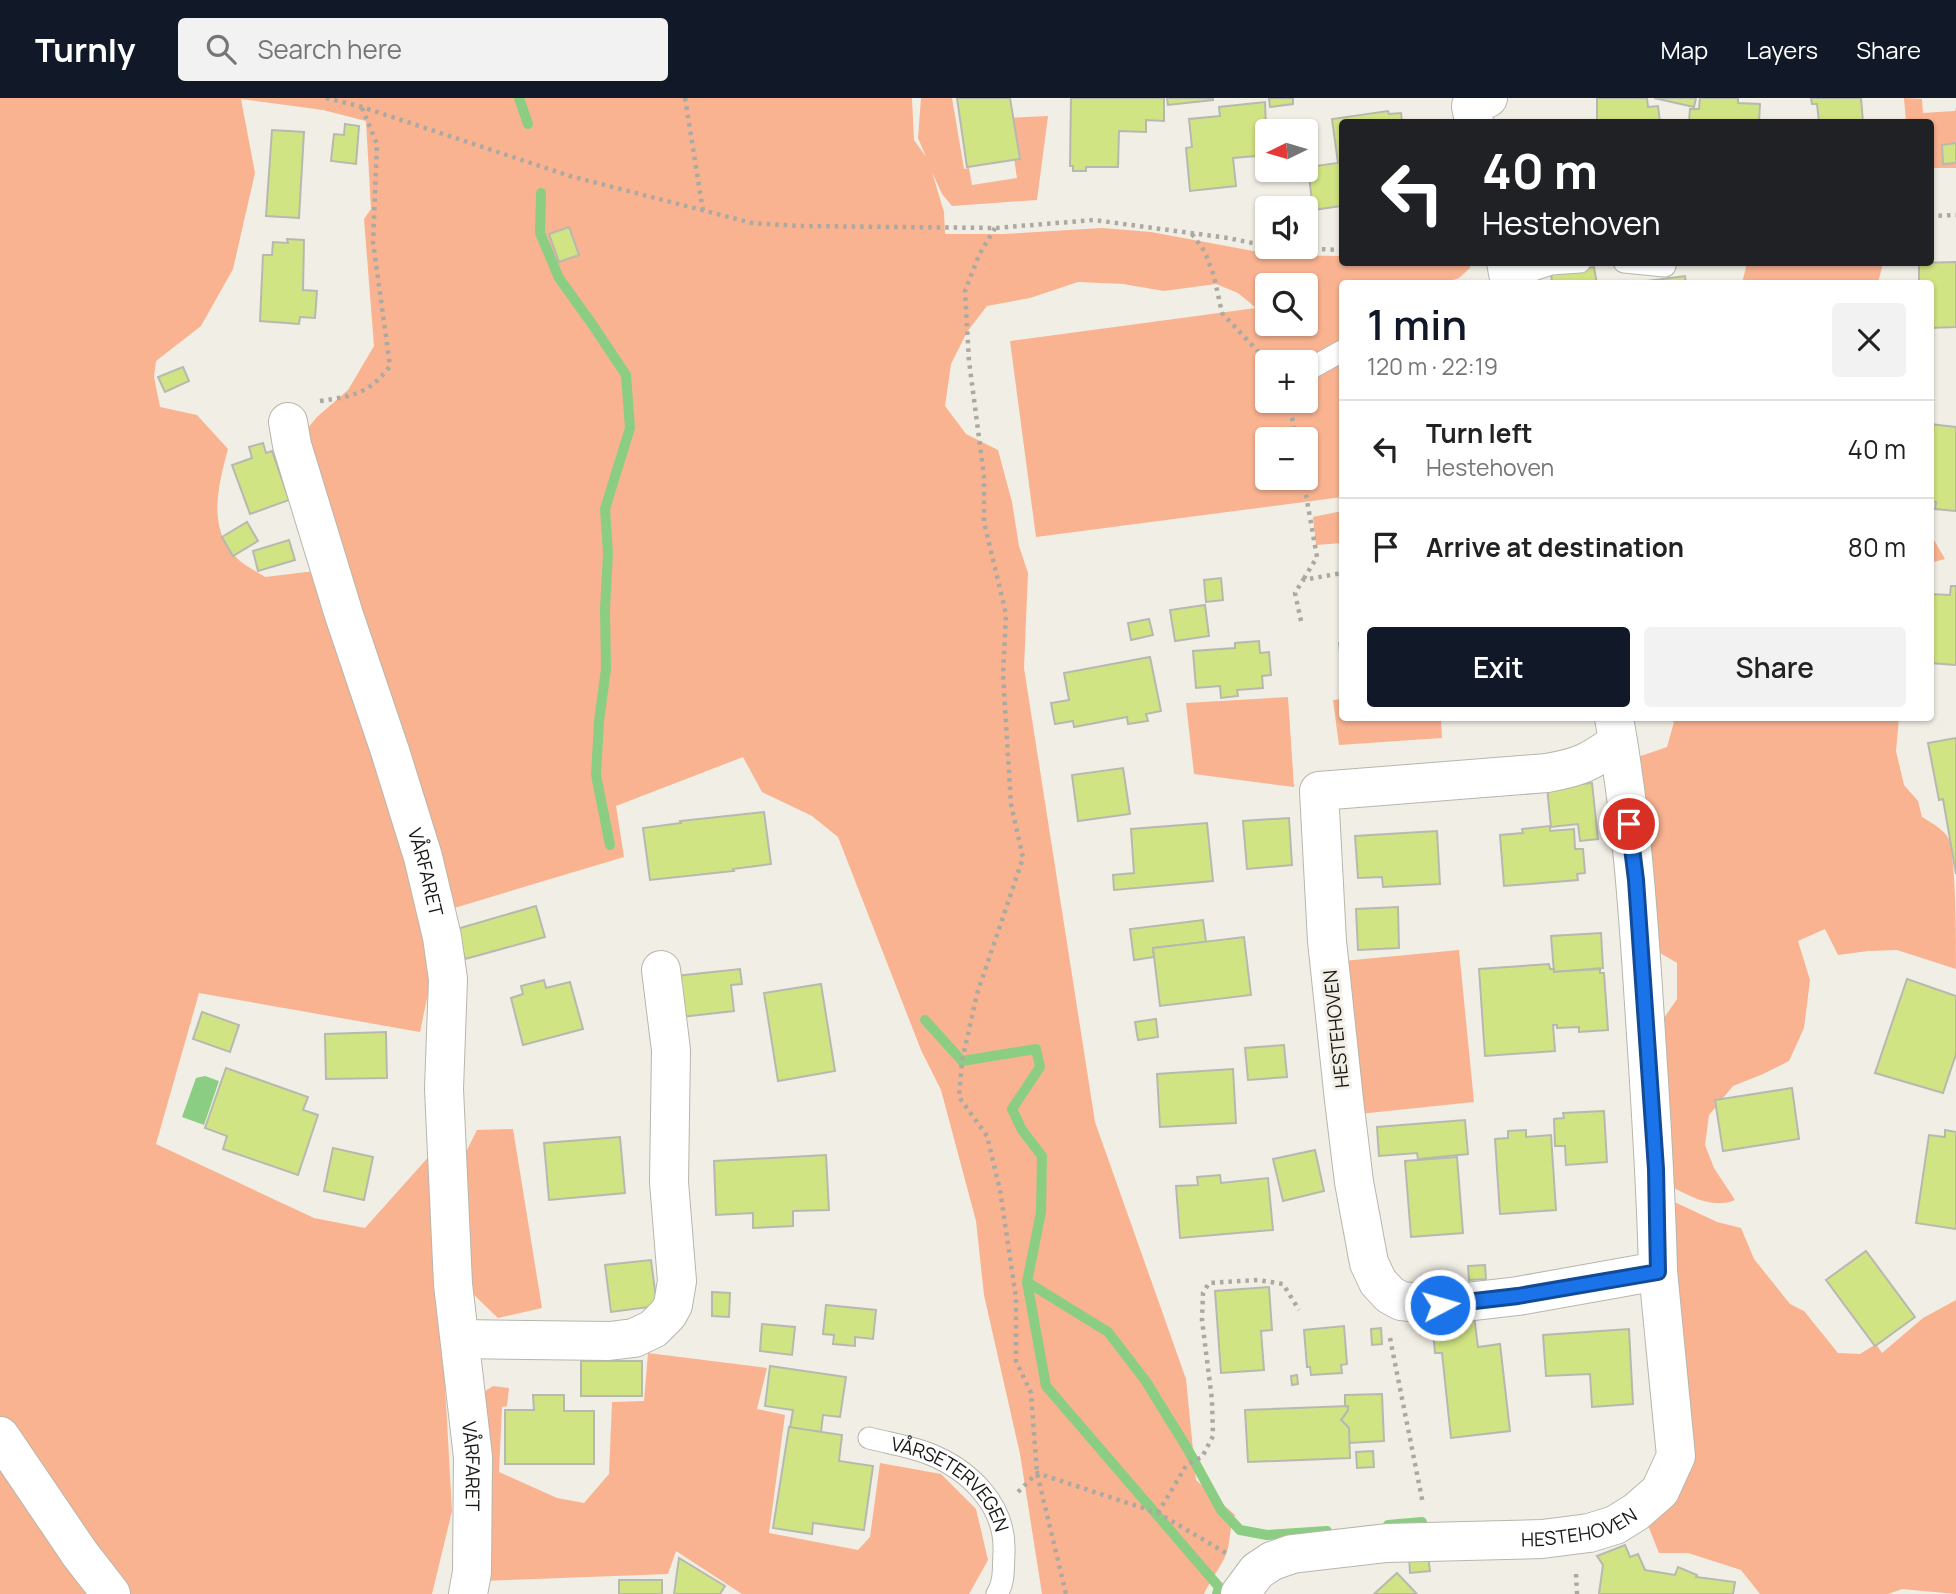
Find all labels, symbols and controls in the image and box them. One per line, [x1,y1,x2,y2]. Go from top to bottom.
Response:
search box [178,18,668,81]
text: Turnly [35,27,136,72]
icon: search [202,30,240,68]
text: Search here [258,31,402,67]
text: Map [1661,33,1708,66]
text: Layers [1746,33,1818,66]
text: Share [1856,33,1921,66]
north arrow [1255,119,1318,182]
map controls [1255,119,1318,490]
text: 40 m [1482,137,1598,204]
icon: left [1367,147,1458,238]
button: sound [1255,196,1318,259]
text: Hestehoven [1482,201,1660,245]
button: search [1255,273,1318,336]
text: 1 min [1367,295,1467,353]
button: close [1832,303,1906,377]
button: + [1255,350,1318,413]
text: 120 m · 22:19 [1367,350,1498,382]
text: Turn left [1426,415,1533,451]
button: − [1255,427,1318,490]
icon: left [1367,430,1405,468]
text: 40 m [1848,431,1906,467]
text: Hestehoven [1426,451,1554,483]
icon: arrive [1367,528,1405,566]
text: Arrive at destination [1426,529,1684,565]
text: 80 m [1848,529,1906,565]
button: Exit [1367,627,1630,707]
button: Share [1644,627,1906,707]
pin [1599,794,1659,854]
icon: arrive [1610,805,1648,843]
street label: VÅRFARET [402,825,450,919]
street label: HESTEHOVEN [1317,969,1355,1089]
position arrow [1403,1268,1477,1342]
street label: VÅRFARET [456,1420,486,1512]
street label: VÅRSETERVEGEN [889,1431,1015,1535]
street label: HESTEHOVEN [1521,1502,1642,1553]

